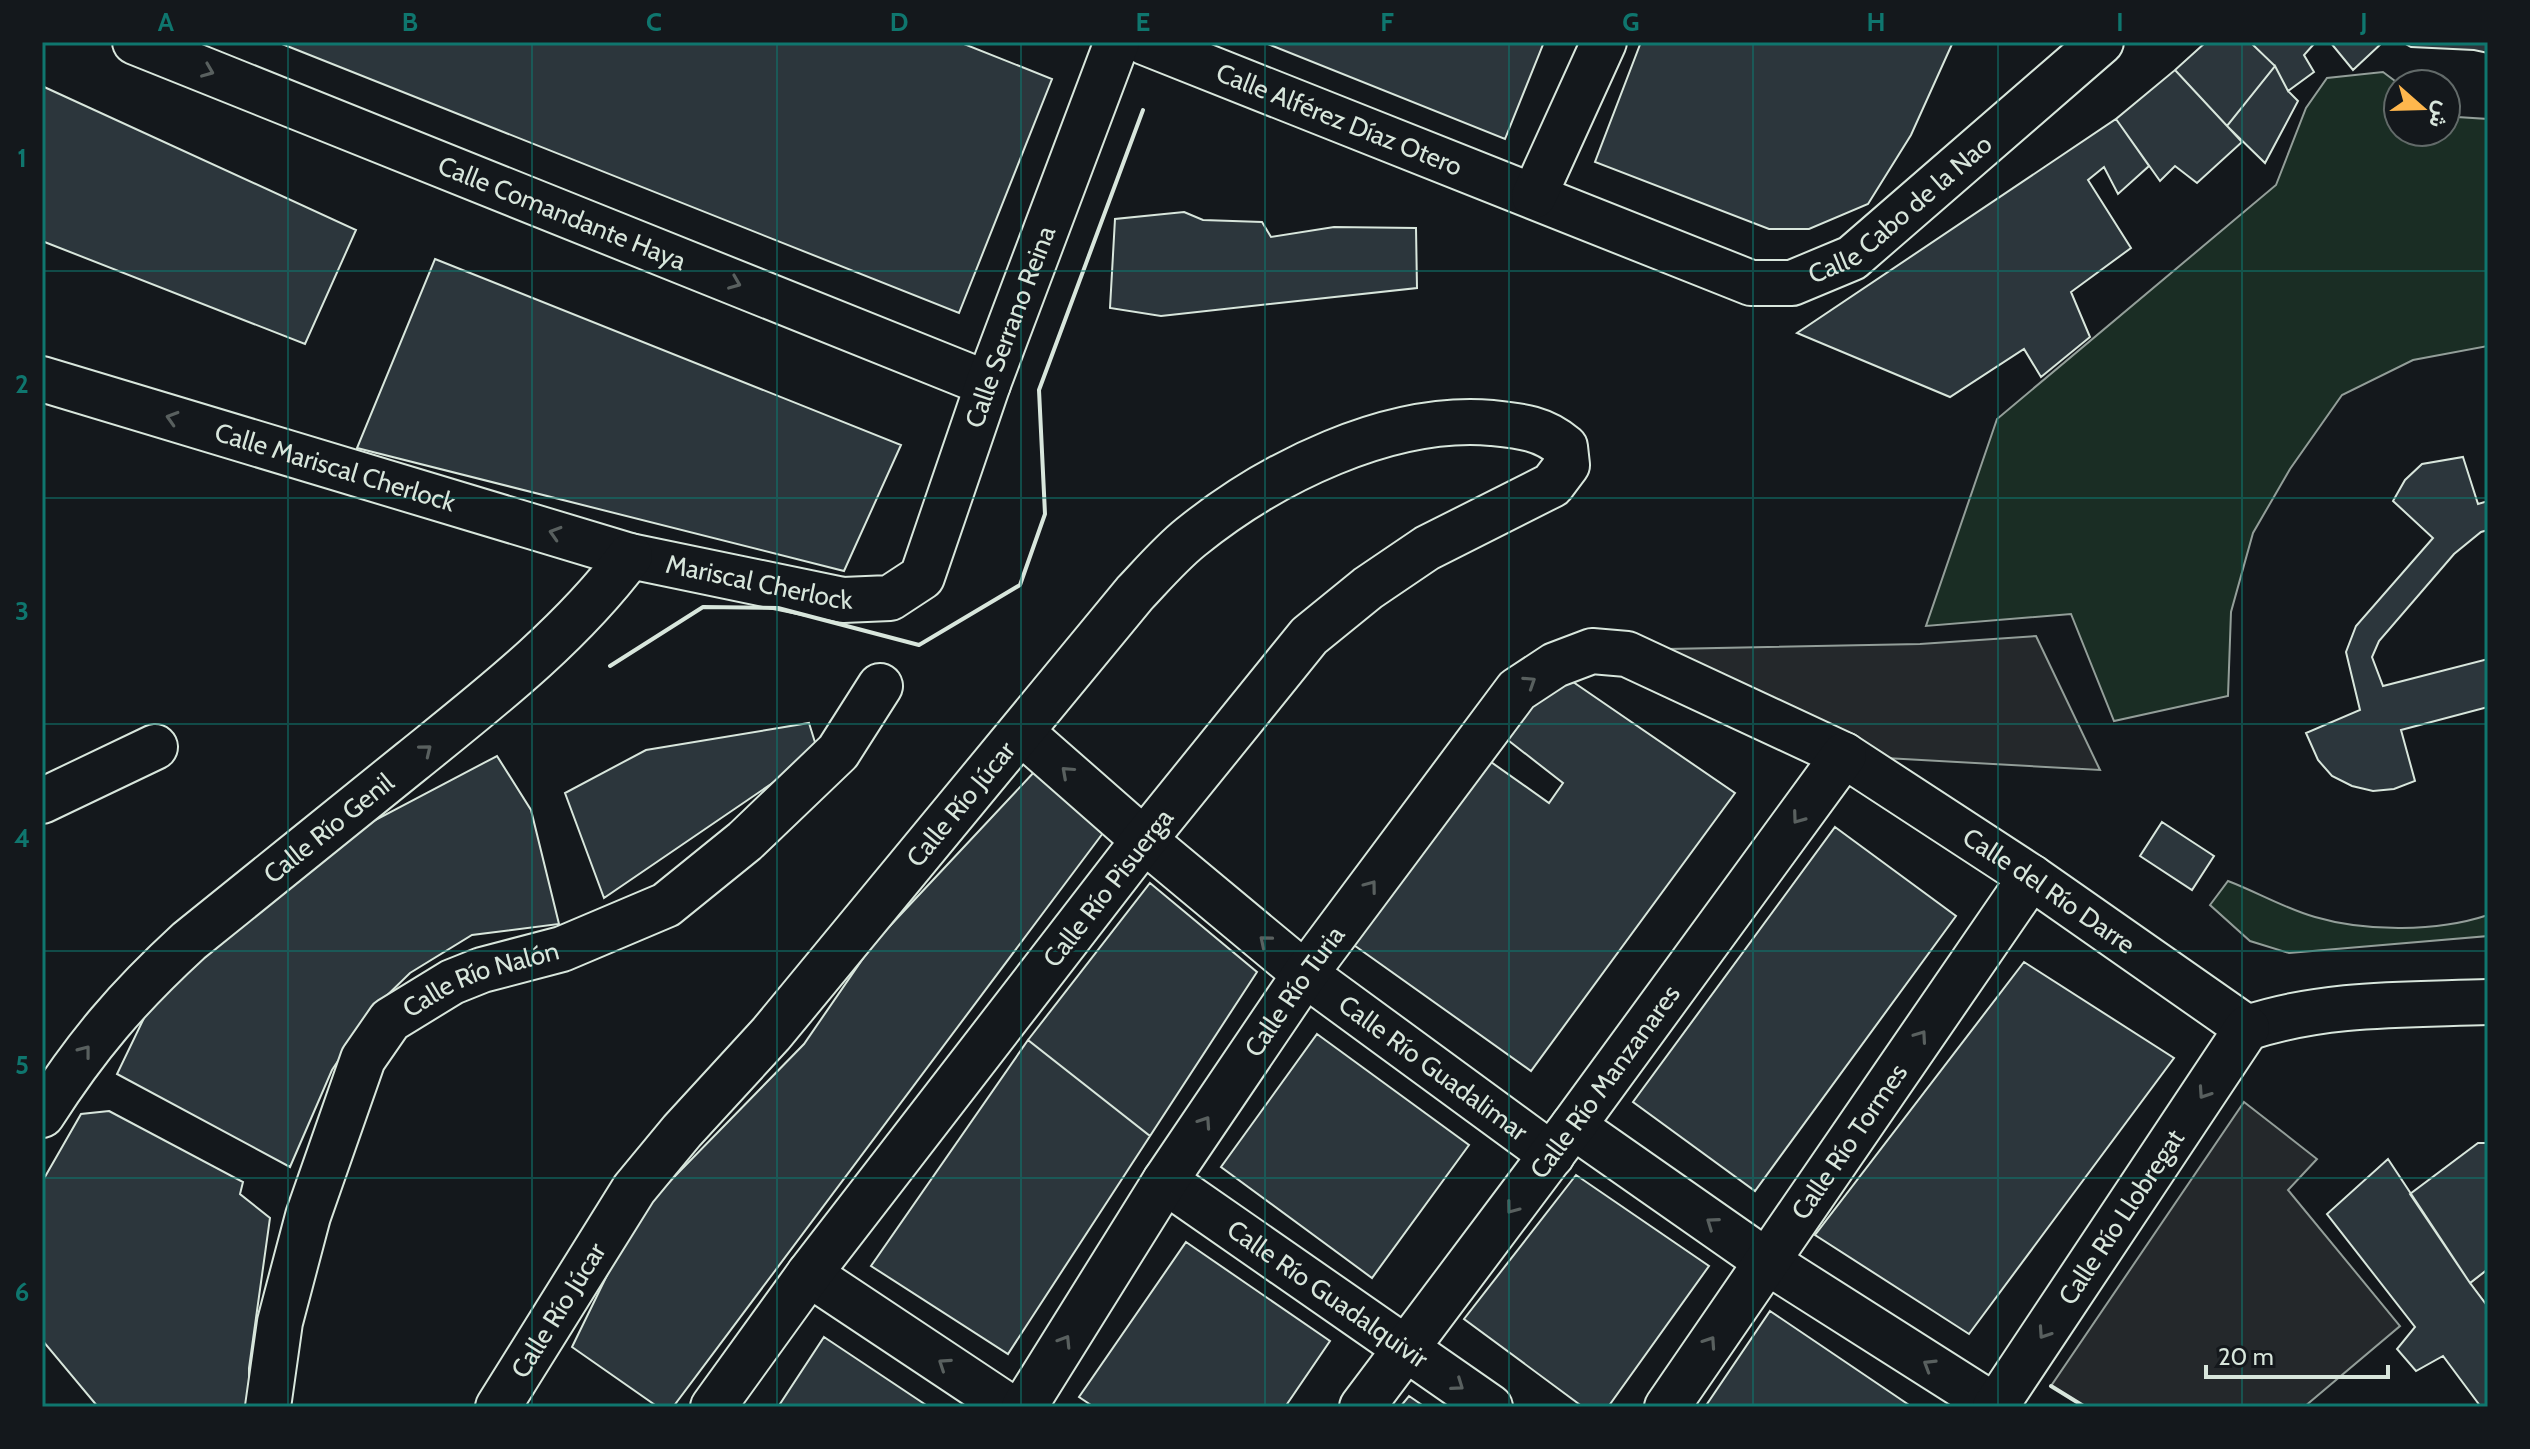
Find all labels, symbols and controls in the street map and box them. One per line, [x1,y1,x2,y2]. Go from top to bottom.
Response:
text: A [158,6,175,38]
text: B [402,6,418,38]
text: C [646,6,662,38]
text: D [890,6,908,38]
text: E [1136,6,1150,38]
text: F [1380,6,1394,38]
text: G [1622,6,1640,38]
text: H [1867,6,1885,38]
text: I [2116,6,2124,38]
text: J [2359,6,2368,38]
street label: Calle Alférez Díaz Otero [1212,56,1467,183]
one-way arrow [200,61,214,78]
north arrow [2382,68,2462,148]
text: ش [2423,98,2458,132]
street label: Calle Cabo de la Nao [1803,128,1998,290]
text: 1 [17,142,27,174]
street label: Calle Comandante Haya [433,149,691,277]
street label: Calle Serrano Reina [958,221,1062,432]
one-way arrow [727,273,741,289]
text: 2 [15,368,29,400]
one-way arrow [166,411,179,427]
street label: Calle Mariscal Cherlock [211,416,459,519]
one-way arrow [549,526,562,542]
street label: Mariscal Cherlock [663,548,853,616]
text: 3 [15,595,29,627]
one-way arrow [1521,676,1536,691]
street label: Calle Río Júcar [900,734,1022,873]
one-way arrow [417,745,432,759]
street label: Calle Río Genil [257,766,400,890]
one-way arrow [1062,767,1076,782]
street label: Calle Río Pisuerga [1036,802,1180,974]
one-way arrow [1793,809,1808,823]
street label: Calle del Río Darre [1957,821,2141,961]
text: 4 [14,822,30,854]
one-way arrow [1361,880,1375,895]
street label: Calle Río Turia [1238,919,1352,1063]
street label: Calle Río Nalón [397,934,562,1024]
one-way arrow [1260,936,1274,951]
street label: Calle Río Manzanares [1523,978,1687,1185]
street label: Calle Río Guadalimar [1332,988,1535,1148]
one-way arrow [1911,1030,1926,1044]
one-way arrow [76,1045,90,1059]
text: 5 [15,1049,29,1081]
street label: Calle Río Tormes [1785,1057,1914,1226]
one-way arrow [2198,1084,2213,1099]
one-way arrow [1195,1116,1210,1130]
street label: Calle Río Llobregat [2051,1123,2191,1311]
one-way arrow [1507,1199,1521,1214]
street label: Calle Río Guadalquivir [1221,1213,1435,1375]
one-way arrow [1706,1218,1720,1233]
street label: Calle Río Júcar [504,1236,613,1384]
text: 6 [15,1276,29,1308]
one-way arrow [2039,1324,2054,1339]
scale bar [2206,1329,2388,1379]
one-way arrow [1056,1335,1071,1350]
one-way arrow [1701,1337,1716,1351]
text: 20 m [2218,1342,2274,1371]
one-way arrow [938,1359,952,1374]
one-way arrow [1924,1359,1938,1374]
one-way arrow [1450,1375,1464,1390]

